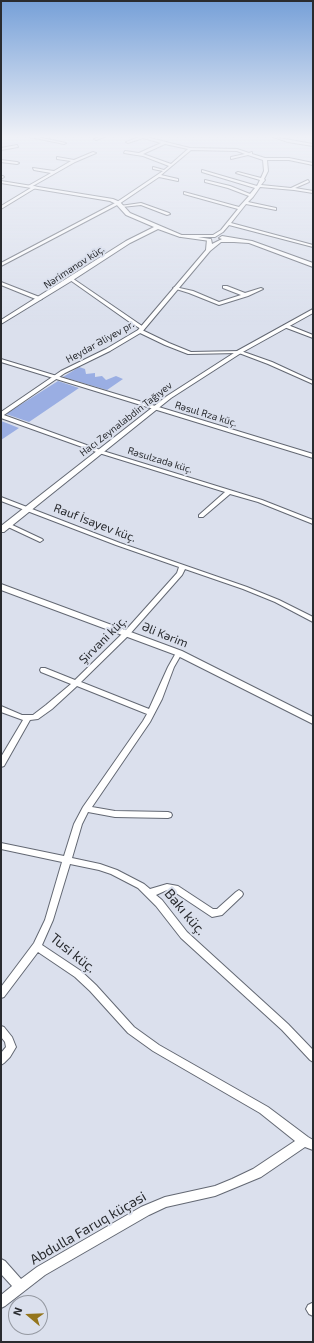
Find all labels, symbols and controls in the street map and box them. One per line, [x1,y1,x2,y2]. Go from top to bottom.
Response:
street label: Nərimanov küç. [41,243,107,291]
street label: Heydər Əliyev pr. [64,318,136,366]
street label: Hacı Zeynalabdin Tağıyev [77,379,175,459]
street label: Rəsul Rza küç. [173,399,239,429]
street label: Rəsulzadə küç. [126,444,194,476]
street label: Rauf İsayev küç. [52,501,138,545]
street label: Şirvani küç. [76,613,130,667]
street label: Əli Kərim [140,619,190,651]
street label: Bakı küç. [161,885,209,939]
street label: Tusi küç. [47,930,99,976]
street label: Abdulla Faruq küçəsi [27,1188,149,1268]
north arrow [8,1295,48,1335]
text: N [10,1305,25,1317]

